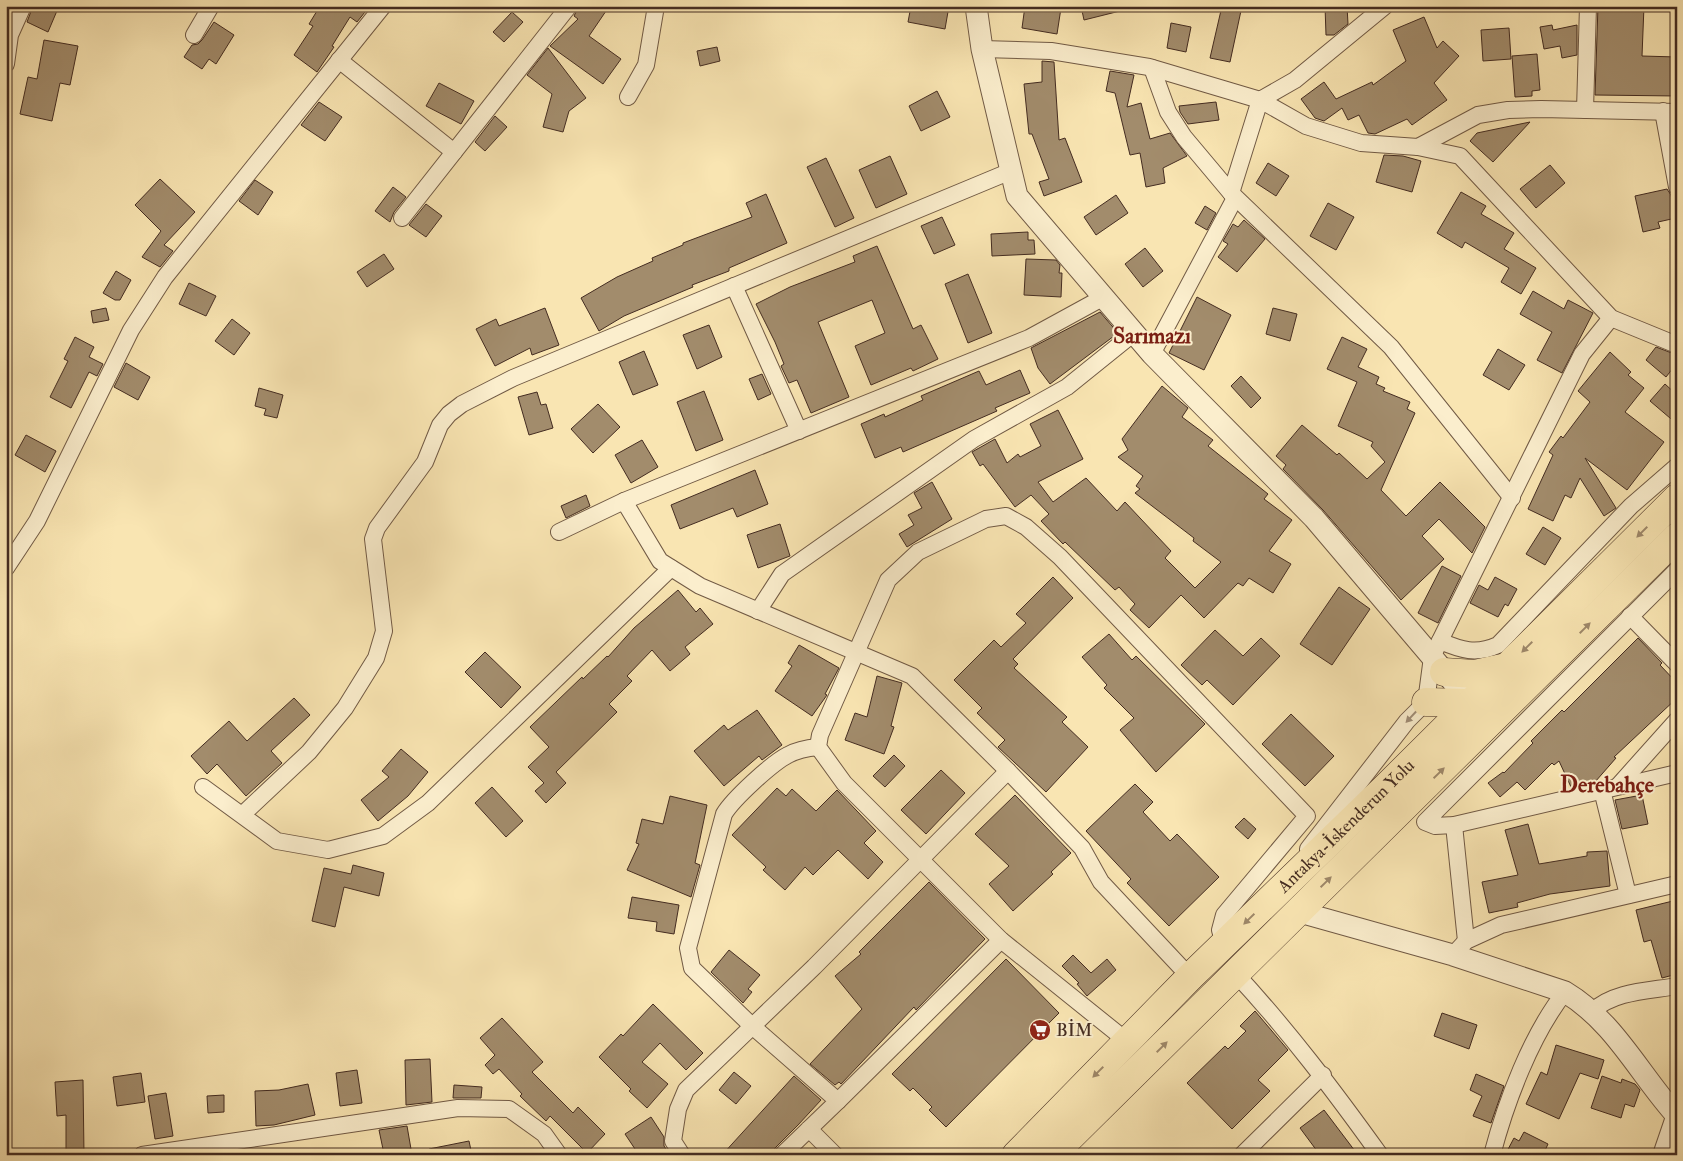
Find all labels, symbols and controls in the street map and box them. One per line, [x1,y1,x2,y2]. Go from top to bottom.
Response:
district label: Sarımazı [1113,322,1191,350]
one-way arrow [1636,526,1648,538]
one-way arrow [1579,622,1591,634]
one-way arrow [1521,641,1533,653]
one-way arrow [1405,711,1417,723]
street label: Antakya-İskenderun Yolu [1272,754,1419,898]
one-way arrow [1433,767,1445,779]
district label: Derebahçe [1560,771,1655,799]
one-way arrow [1319,877,1331,889]
one-way arrow [1243,913,1255,925]
supermarket icon: BİM [1028,1018,1052,1042]
place label: BİM [1056,1019,1092,1042]
one-way arrow [1155,1041,1167,1053]
one-way arrow [1092,1066,1104,1078]

